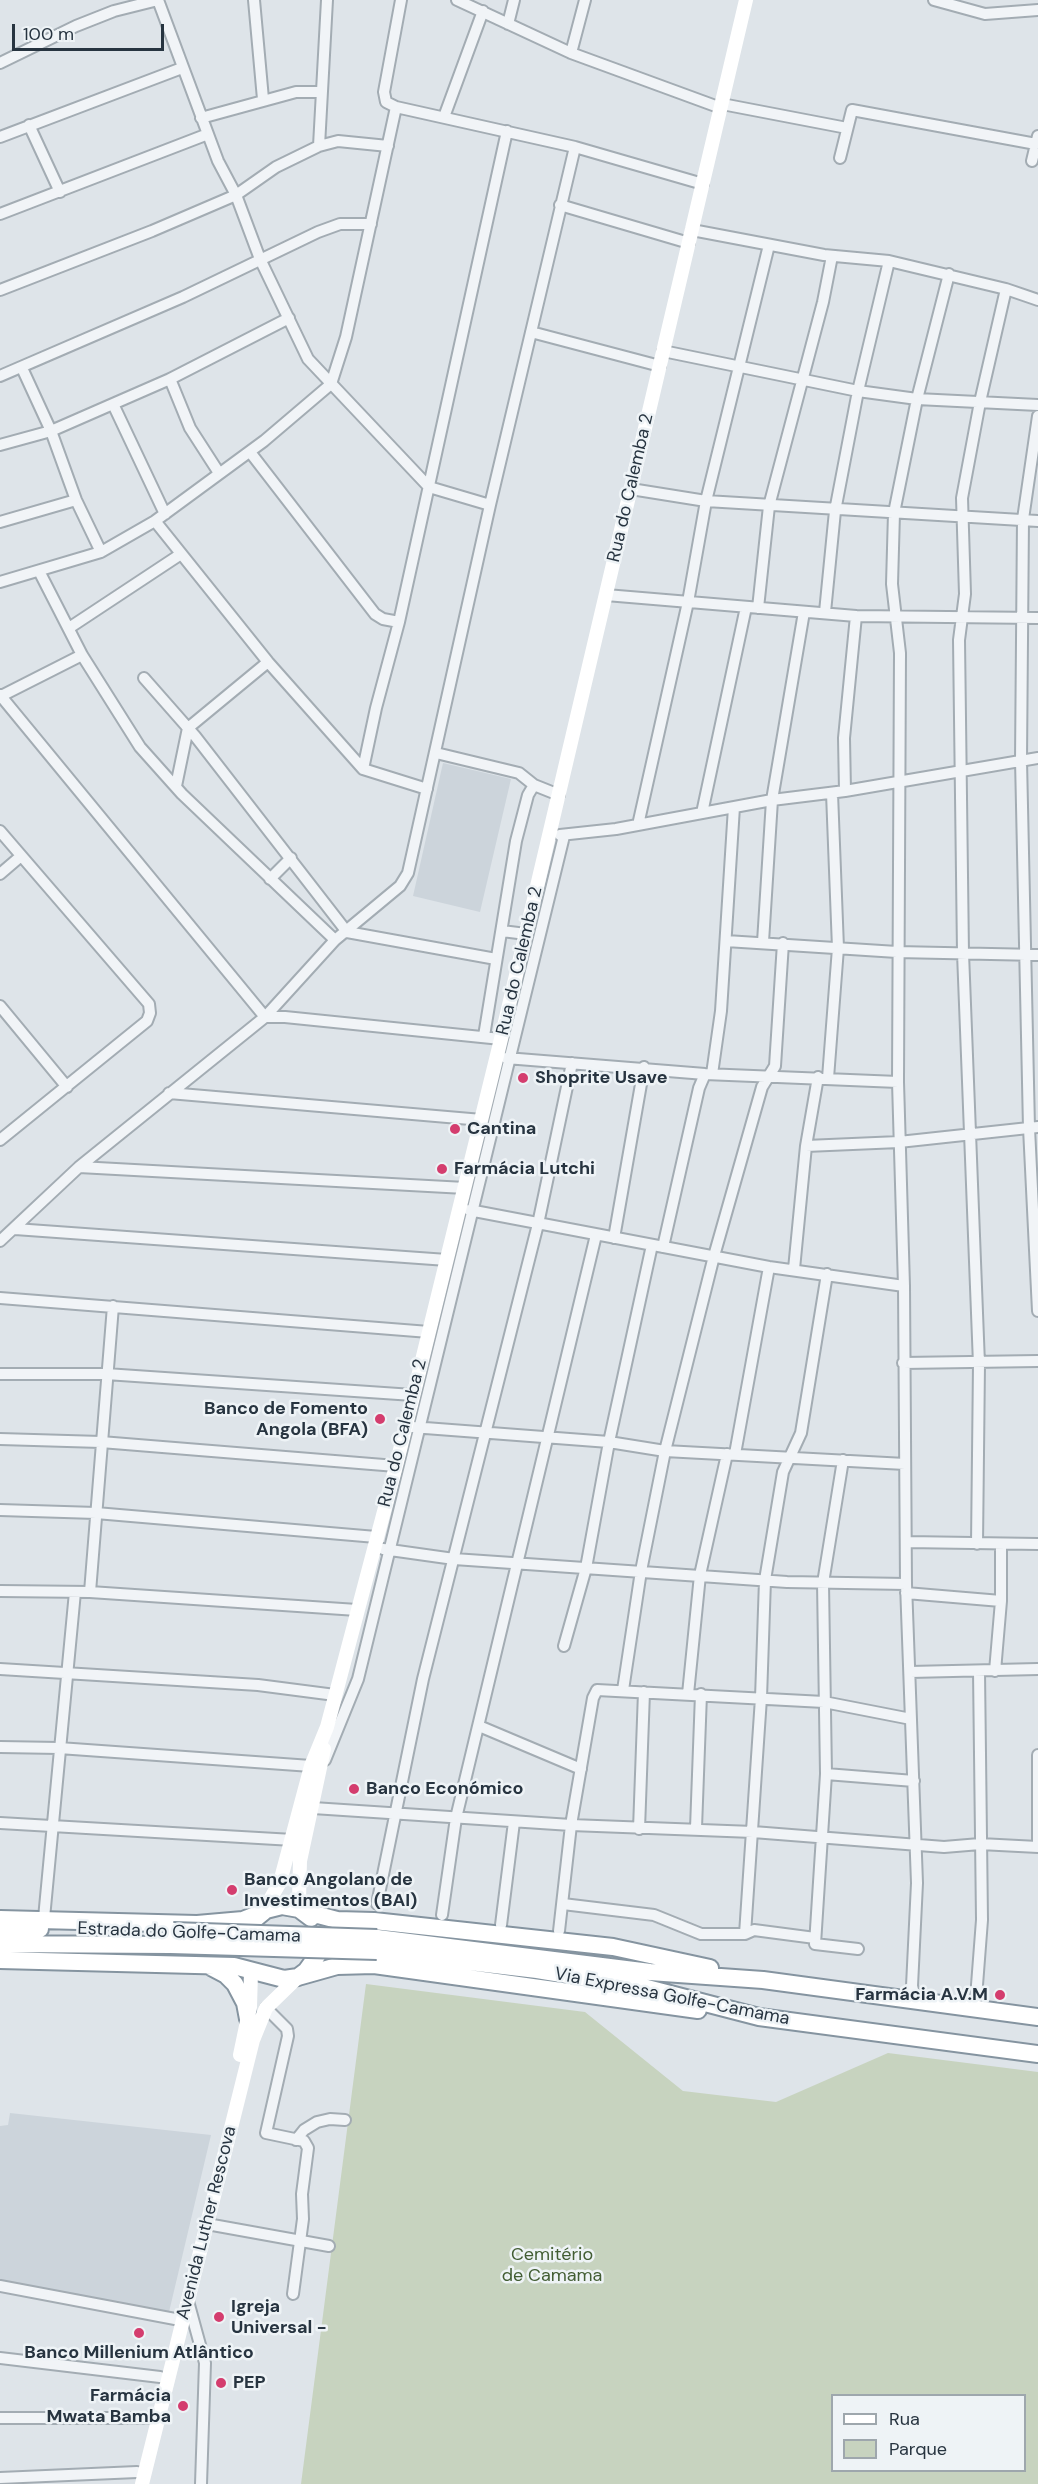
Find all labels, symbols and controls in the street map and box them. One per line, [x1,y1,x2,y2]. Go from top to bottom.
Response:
scale bar [15,12,166,50]
text: 100 m [23,22,74,46]
street label: Rua do Calemba 2 [603,412,659,564]
street label: Rua do Calemba 2 [492,885,548,1037]
place label: Shoprite Usave [535,1067,667,1089]
marker: Shoprite Usave [516,1071,530,1085]
place label: Cantina [467,1118,536,1140]
marker: Cantina [448,1122,462,1136]
place label: Farmácia Lutchi [454,1158,595,1180]
marker: Farmácia Lutchi [435,1162,449,1176]
street label: Rua do Calemba 2 [374,1357,432,1509]
place label: Banco de Fomento Angola (BFA) [204,1398,368,1440]
marker: Banco de Fomento Angola (BFA) [373,1412,387,1426]
place label: Banco Económico [366,1778,524,1800]
marker: Banco Económico [347,1782,361,1796]
place label: Banco Angolano de Investimentos (BAI) [244,1869,417,1912]
marker: Banco Angolano de Investimentos (BAI) [225,1883,239,1897]
street label: Estrada do Golfe-Camama [77,1918,301,1948]
street label: Via Expressa Golfe-Camama [553,1964,791,2030]
place label: Farmácia A.V.M [855,1984,988,2006]
marker: Farmácia A.V.M [993,1988,1007,2002]
street label: Avenida Luther Rescova [173,2124,241,2322]
park label: Cemitério de Camama [502,2244,602,2286]
place label: Igreja Universal - [231,2296,327,2338]
marker: Igreja Universal - [212,2310,226,2324]
marker: Banco Millenium Atlântico [132,2326,146,2340]
place label: Banco Millenium Atlântico [24,2342,254,2364]
place label: PEP [233,2372,266,2394]
marker: PEP [214,2376,228,2390]
place label: Farmácia Mwata Bamba [46,2385,171,2428]
legend [831,2394,1026,2472]
marker: Farmácia Mwata Bamba [176,2399,190,2413]
text: Rua [889,2407,920,2431]
text: Parque [889,2437,947,2461]

